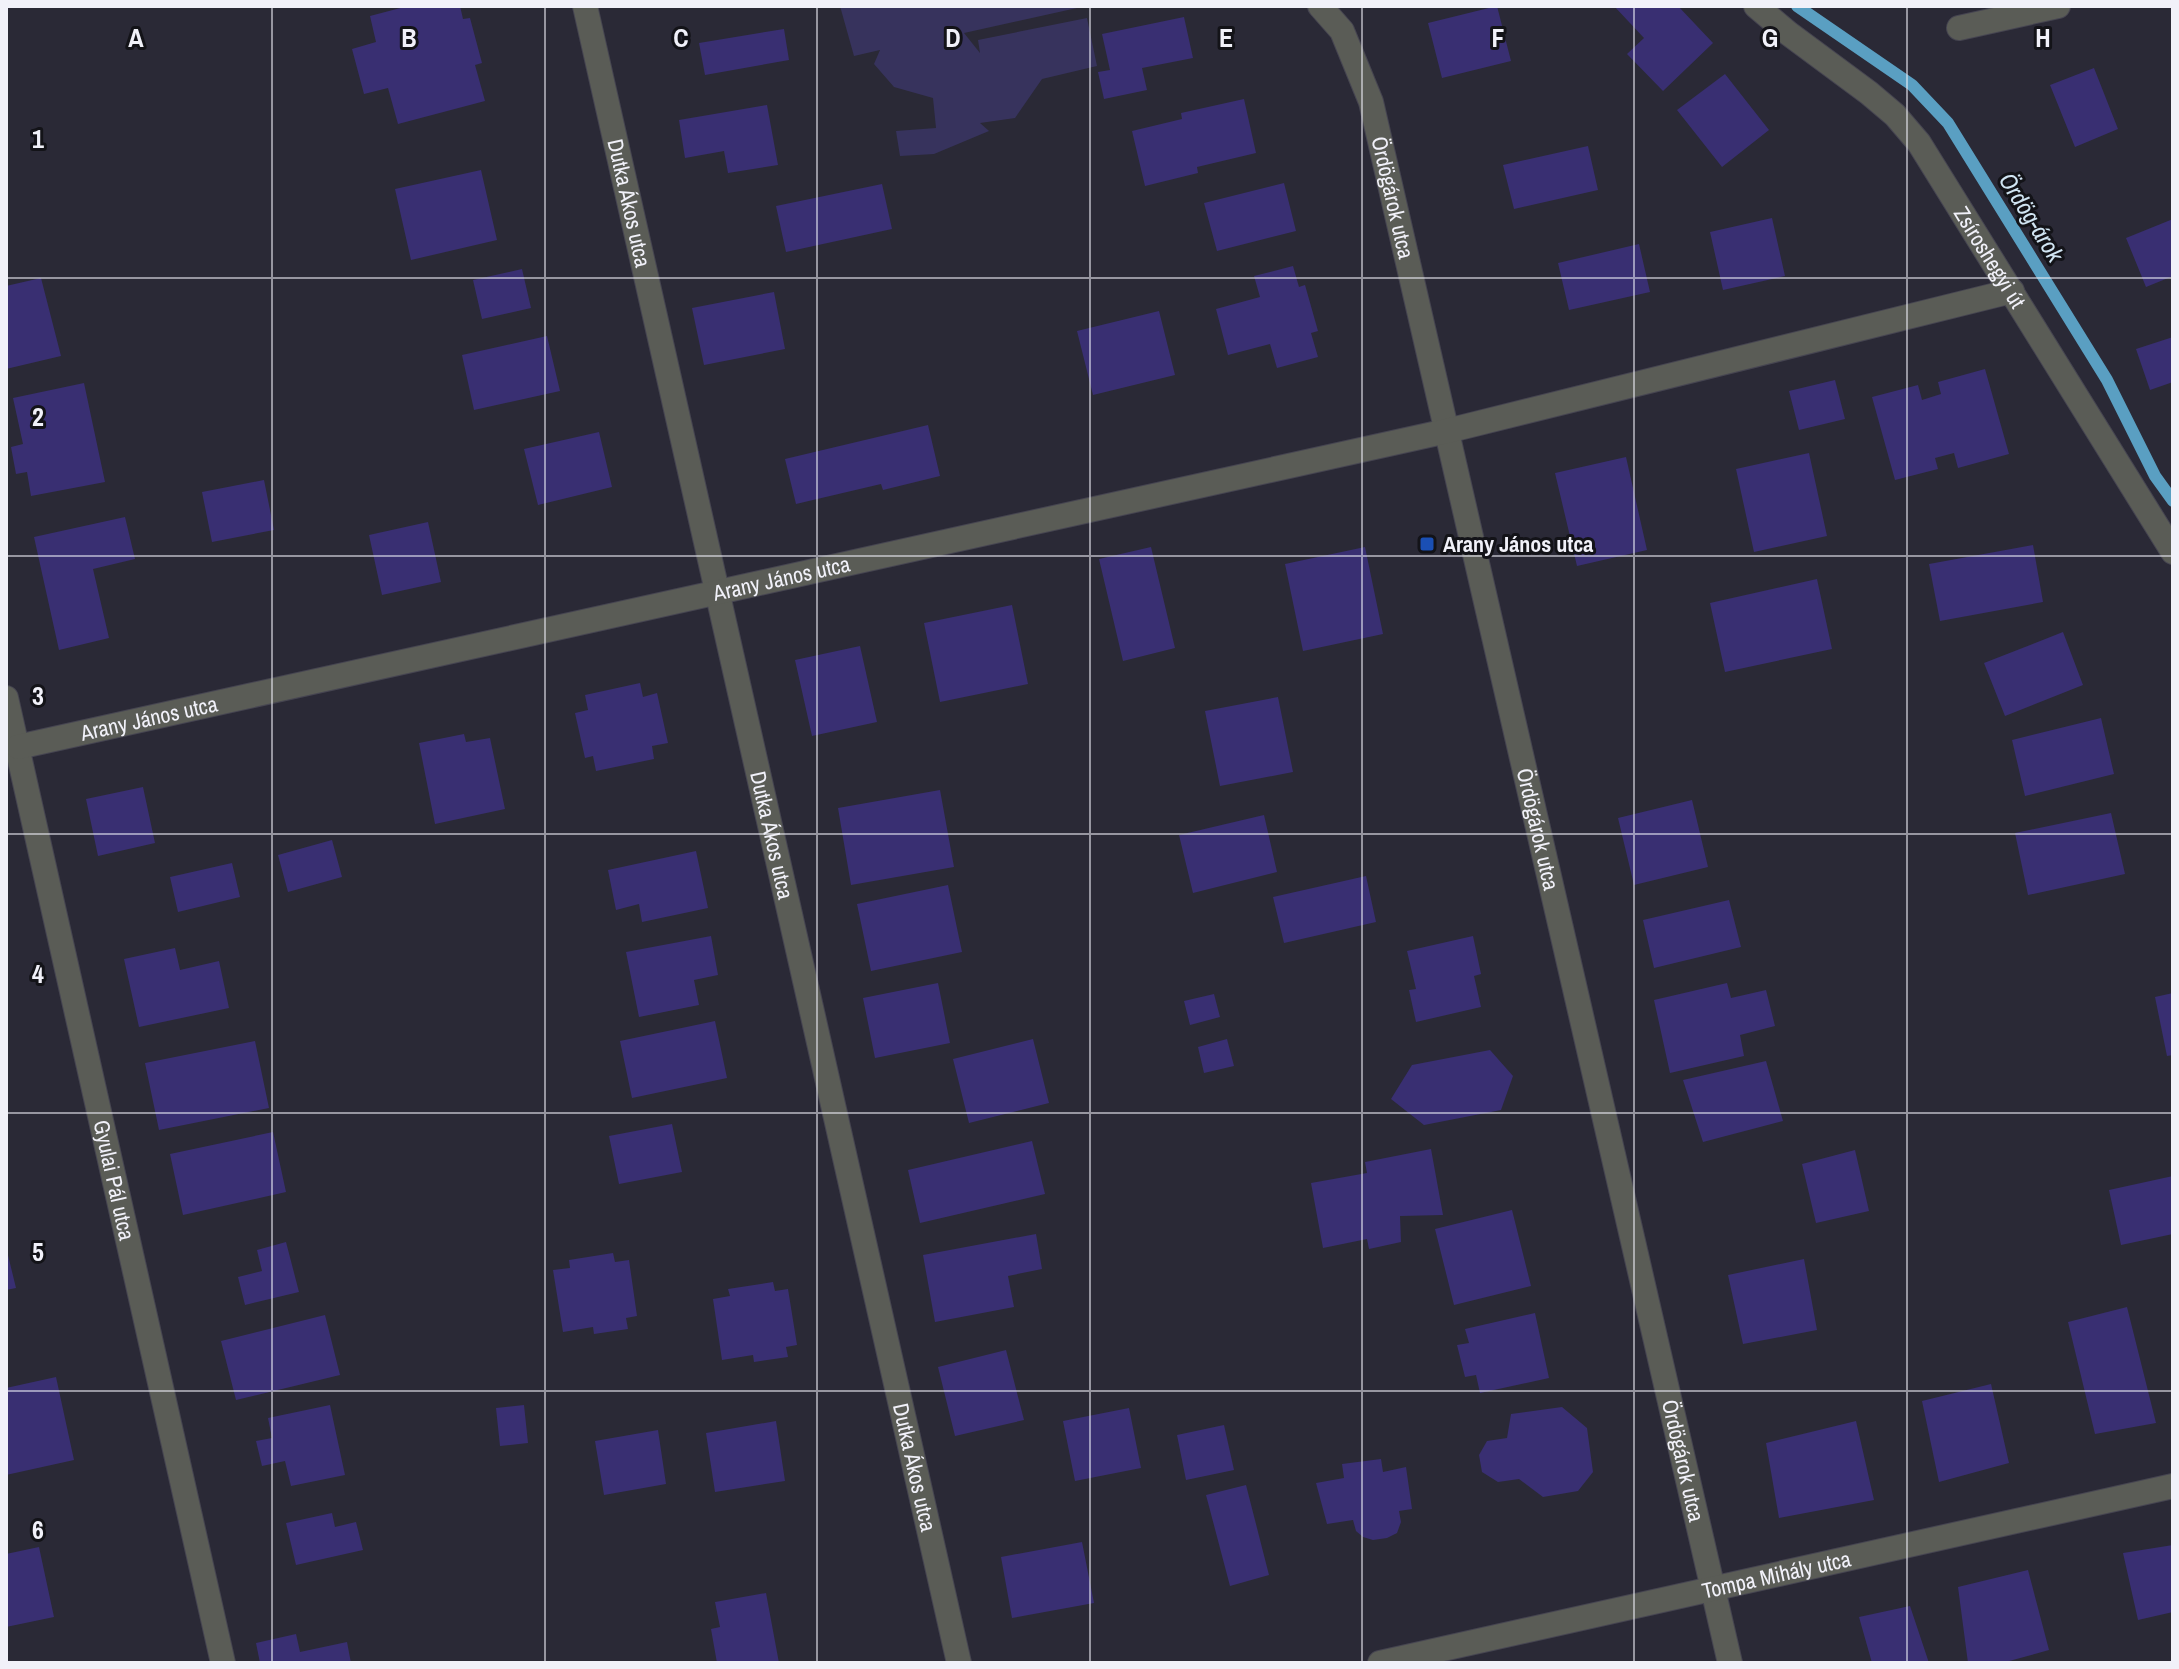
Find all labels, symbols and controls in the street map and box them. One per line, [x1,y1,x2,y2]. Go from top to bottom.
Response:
text: A [128,20,144,55]
text: B [401,20,417,55]
text: C [673,20,689,55]
text: D [945,20,961,55]
text: E [1219,20,1233,55]
text: F [1491,20,1505,55]
text: G [1762,20,1778,55]
text: H [2035,20,2051,55]
text: 1 [32,121,44,156]
street label: Ördögárok utca [1364,133,1422,262]
street label: Dutka Ákos utca [600,136,658,270]
water label: Ördög-árok [1992,166,2073,269]
street label: Zsíroshegyi út [1947,201,2033,314]
text: 2 [32,399,44,434]
place label: Arany János utca [1443,529,1593,559]
marker: Arany János utca [1418,535,1436,553]
street label: Arany János utca [709,548,853,608]
text: 3 [32,678,44,713]
street label: Arany János utca [76,688,220,748]
street label: Ördögárok utca [1510,765,1567,893]
street label: Dutka Ákos utca [743,768,801,902]
text: 4 [32,956,44,991]
street label: Gyulai Pál utca [86,1117,142,1243]
text: 5 [32,1234,44,1269]
street label: Ördögárok utca [1655,1396,1712,1525]
street label: Dutka Ákos utca [886,1400,944,1534]
text: 6 [32,1512,44,1547]
street label: Tompa Mihály utca [1699,1543,1854,1606]

